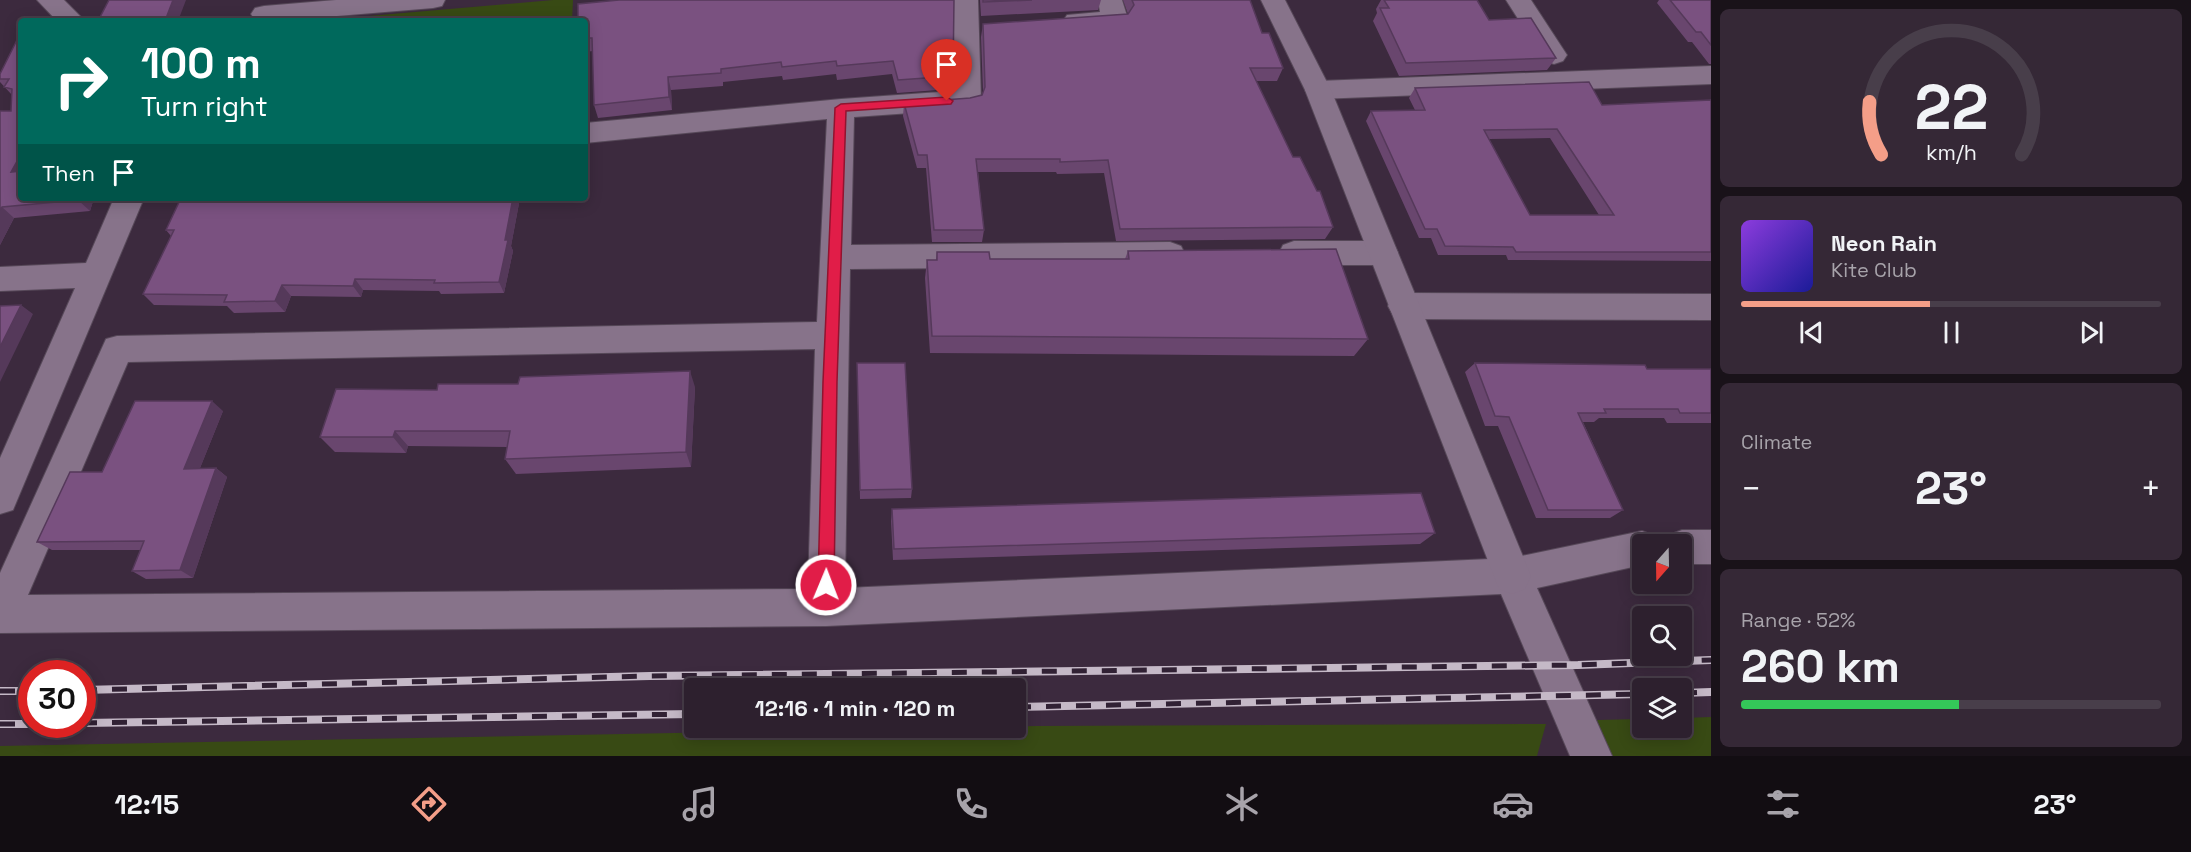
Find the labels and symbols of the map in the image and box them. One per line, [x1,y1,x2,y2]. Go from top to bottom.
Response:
pin [921,39,972,101]
north arrow [1632,534,1692,594]
position arrow [794,553,858,617]
speed limit sign: 30 [18,660,96,738]

